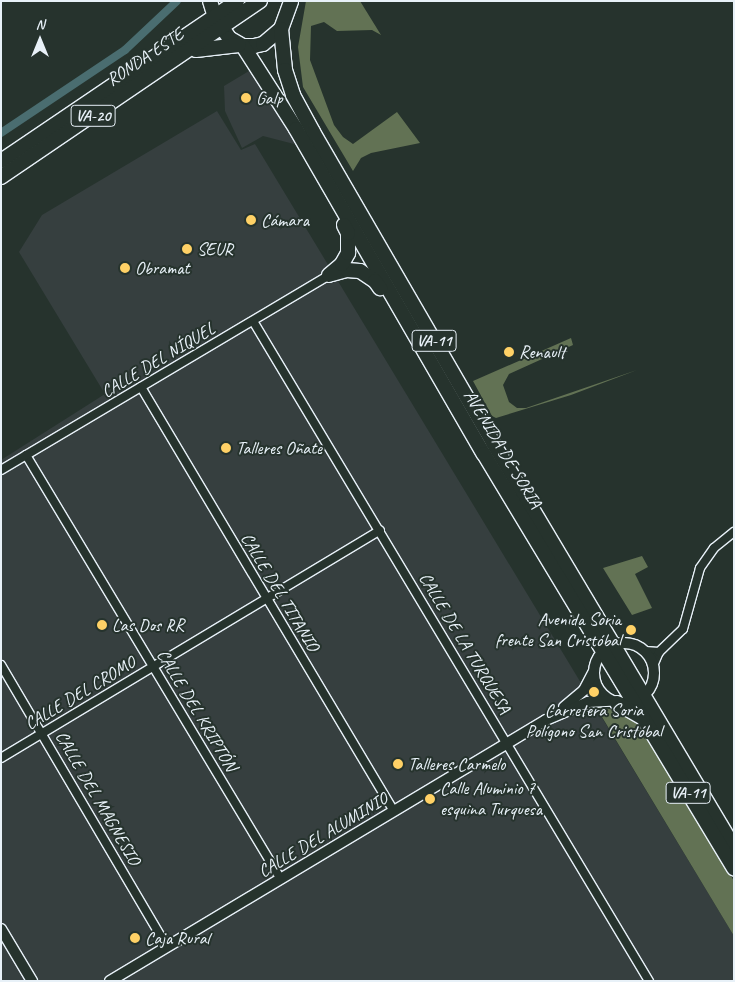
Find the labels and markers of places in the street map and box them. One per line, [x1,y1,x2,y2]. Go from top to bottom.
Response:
place label: Galp [256,87,282,109]
marker: Galp [240,92,252,104]
place label: Cámara [261,209,309,231]
marker: Cámara [245,214,257,226]
place label: SEUR [197,238,233,260]
marker: SEUR [181,243,193,255]
place label: Obramat [135,257,189,279]
marker: Obramat [119,262,131,274]
place label: Renault [519,341,565,363]
marker: Renault [503,346,515,358]
place label: Talleres Oñate [236,437,322,459]
marker: Talleres Oñate [220,442,232,454]
place label: Avenida Soria frente San Cristóbal [495,609,621,652]
place label: Las Dos RR [112,614,184,636]
marker: Las Dos RR [96,619,108,631]
marker: Avenida Soria frente San Cristóbal [625,624,637,636]
marker: Carretera Soria Polígono San Cristóbal [588,686,600,698]
place label: Carretera Soria Polígono San Cristóbal [526,700,662,742]
place label: Talleres Carmelo [408,753,506,775]
marker: Talleres Carmelo [392,758,404,770]
place label: Calle Aluminio 7 esquina Turquesa [440,778,542,821]
marker: Calle Aluminio 7 esquina Turquesa [424,793,436,805]
place label: Caja Rural [145,927,209,949]
marker: Caja Rural [129,932,141,944]

